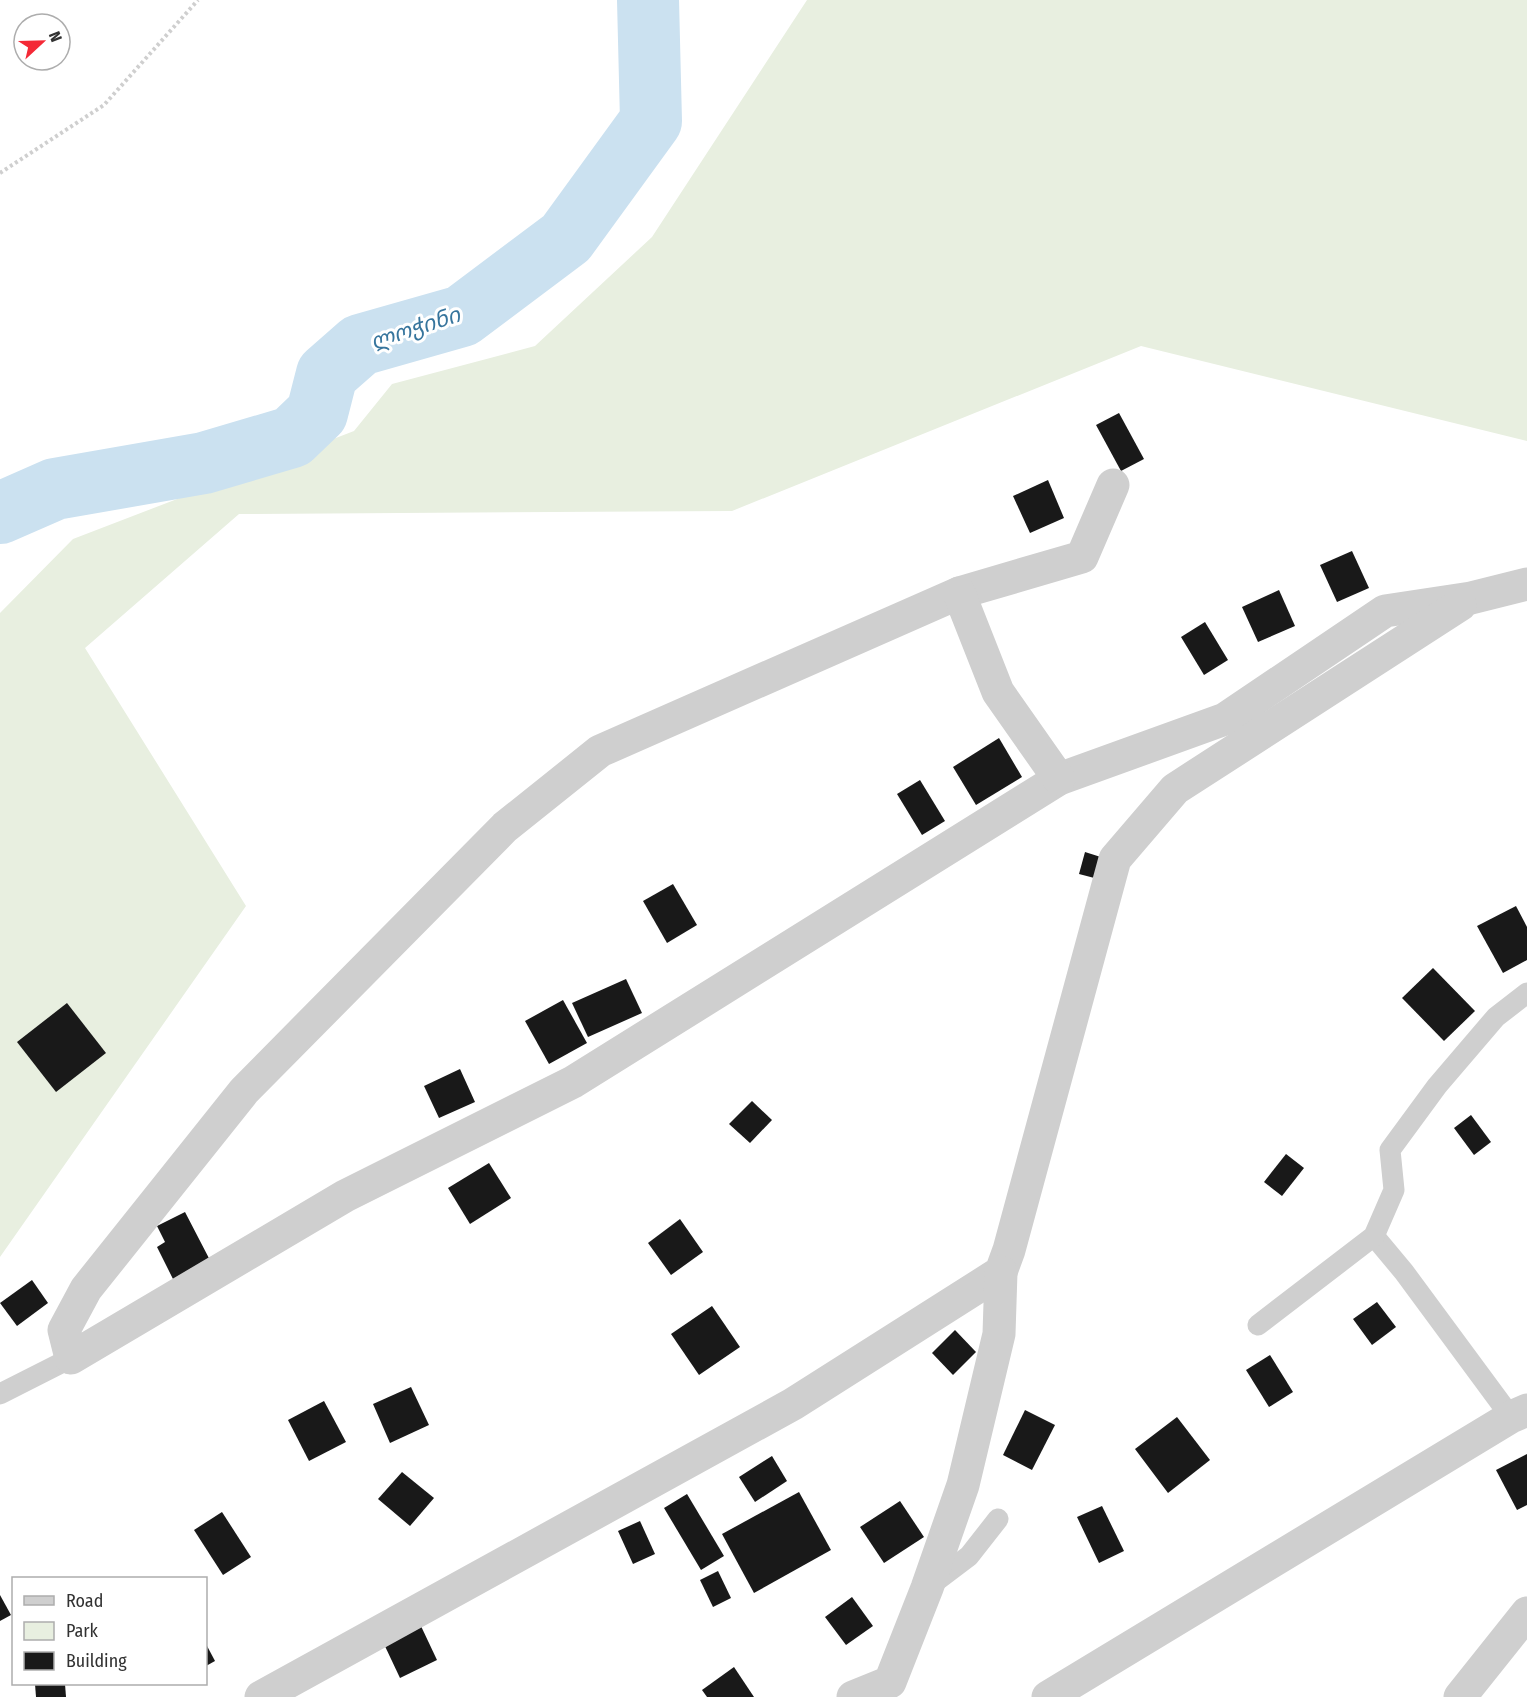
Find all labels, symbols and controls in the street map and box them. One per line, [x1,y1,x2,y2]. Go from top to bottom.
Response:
north arrow [12,12,72,72]
text: N [45,29,66,45]
water label: ლოჭინი [367,300,465,355]
legend [12,1577,207,1685]
text: Road [66,1590,103,1612]
text: Park [66,1620,99,1642]
text: Building [66,1650,127,1672]

